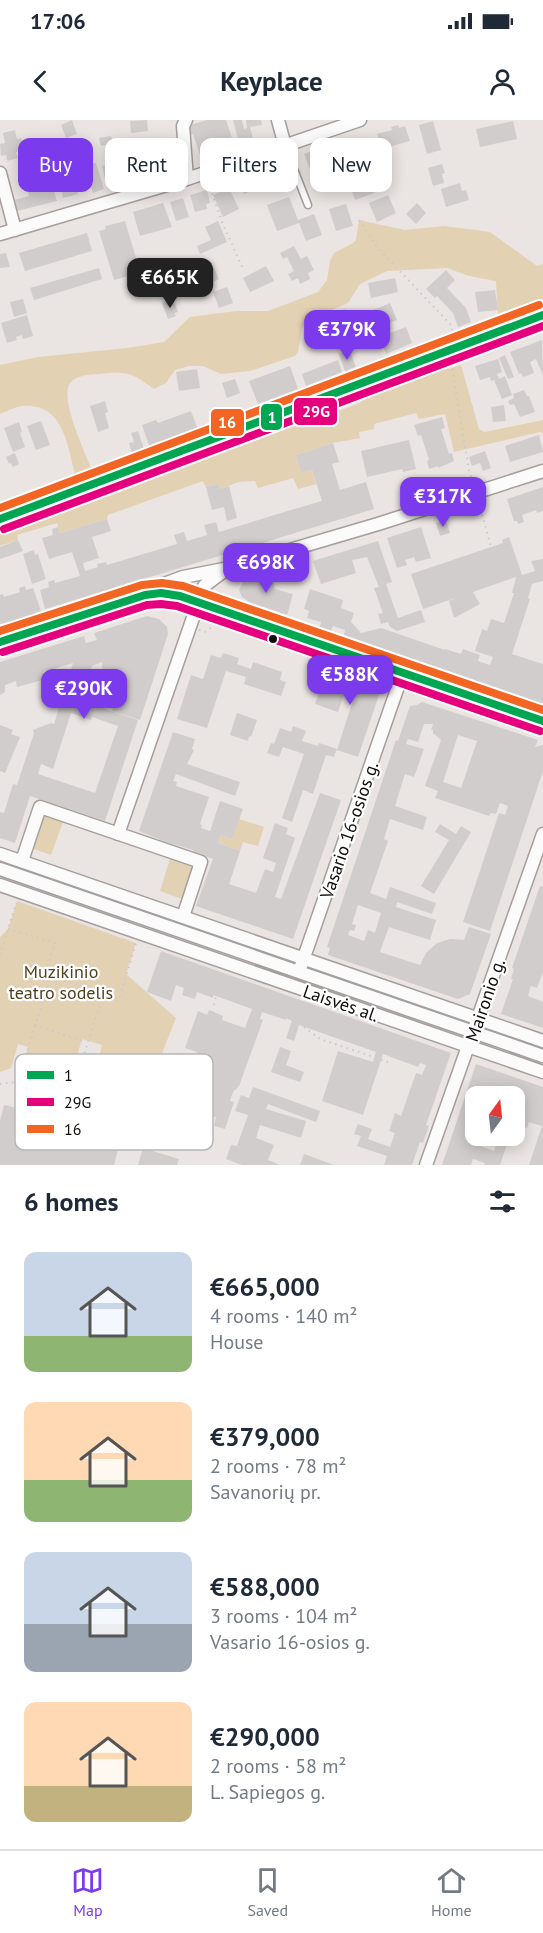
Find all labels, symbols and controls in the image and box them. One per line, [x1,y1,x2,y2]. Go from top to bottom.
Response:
text: 17:06 [30,7,86,35]
text: Keyplace [220,64,323,98]
icon: back [24,65,57,98]
icon: person [486,65,519,98]
chip: Buy [18,138,93,192]
chip: Rent [105,138,188,192]
chip: Filters [200,138,298,192]
chip: New [310,138,392,192]
pin: €665K [128,258,212,309]
text: €665K [141,264,199,290]
pin: €379K [305,310,389,361]
text: €379K [318,316,376,342]
line badge: 29G [293,397,338,426]
text: 29G [302,401,330,421]
line badge: 1 [260,403,283,431]
text: 1 [267,407,277,427]
line badge: 16 [210,408,245,437]
text: 16 [218,412,236,432]
pin: €317K [401,477,485,528]
text: €317K [414,483,472,509]
pin: €698K [224,543,308,594]
text: €698K [237,549,295,575]
unlabelled marker [267,633,279,645]
pin: €588K [308,655,392,706]
text: €588K [321,661,379,687]
pin: €290K [42,669,126,720]
text: €290K [55,675,113,701]
street label: Vasario 16-osios g. [314,758,383,903]
street label: Maironio g. [460,955,510,1045]
park label: Muzikinio teatro sodelis [9,960,113,1004]
street label: Laisvės al. [300,979,382,1027]
legend [15,1054,213,1150]
text: 1 [64,1065,73,1085]
north arrow [465,1086,525,1146]
map controls [465,1086,525,1146]
text: 29G [64,1092,91,1112]
text: 16 [64,1119,81,1139]
text: 6 homes [24,1185,119,1218]
icon: filters [486,1185,519,1218]
text: €665,000 [210,1270,320,1303]
icon: home [72,1276,144,1348]
text: 4 rooms · 140 m² [210,1303,357,1329]
text: House [210,1329,264,1355]
text: €379,000 [210,1420,320,1453]
icon: home [72,1426,144,1498]
text: 2 rooms · 78 m² [210,1453,346,1479]
text: Savanorių pr. [210,1479,321,1505]
text: €588,000 [210,1570,320,1603]
icon: home [72,1576,144,1648]
text: 3 rooms · 104 m² [210,1603,357,1629]
text: Vasario 16-osios g. [210,1629,370,1655]
text: €290,000 [210,1720,320,1753]
icon: home [72,1726,144,1798]
text: 2 rooms · 58 m² [210,1753,346,1779]
text: L. Sapiegos g. [210,1779,325,1805]
tab: Map [71,1864,104,1920]
tab: Saved [247,1864,288,1920]
tab: Home [431,1864,472,1920]

